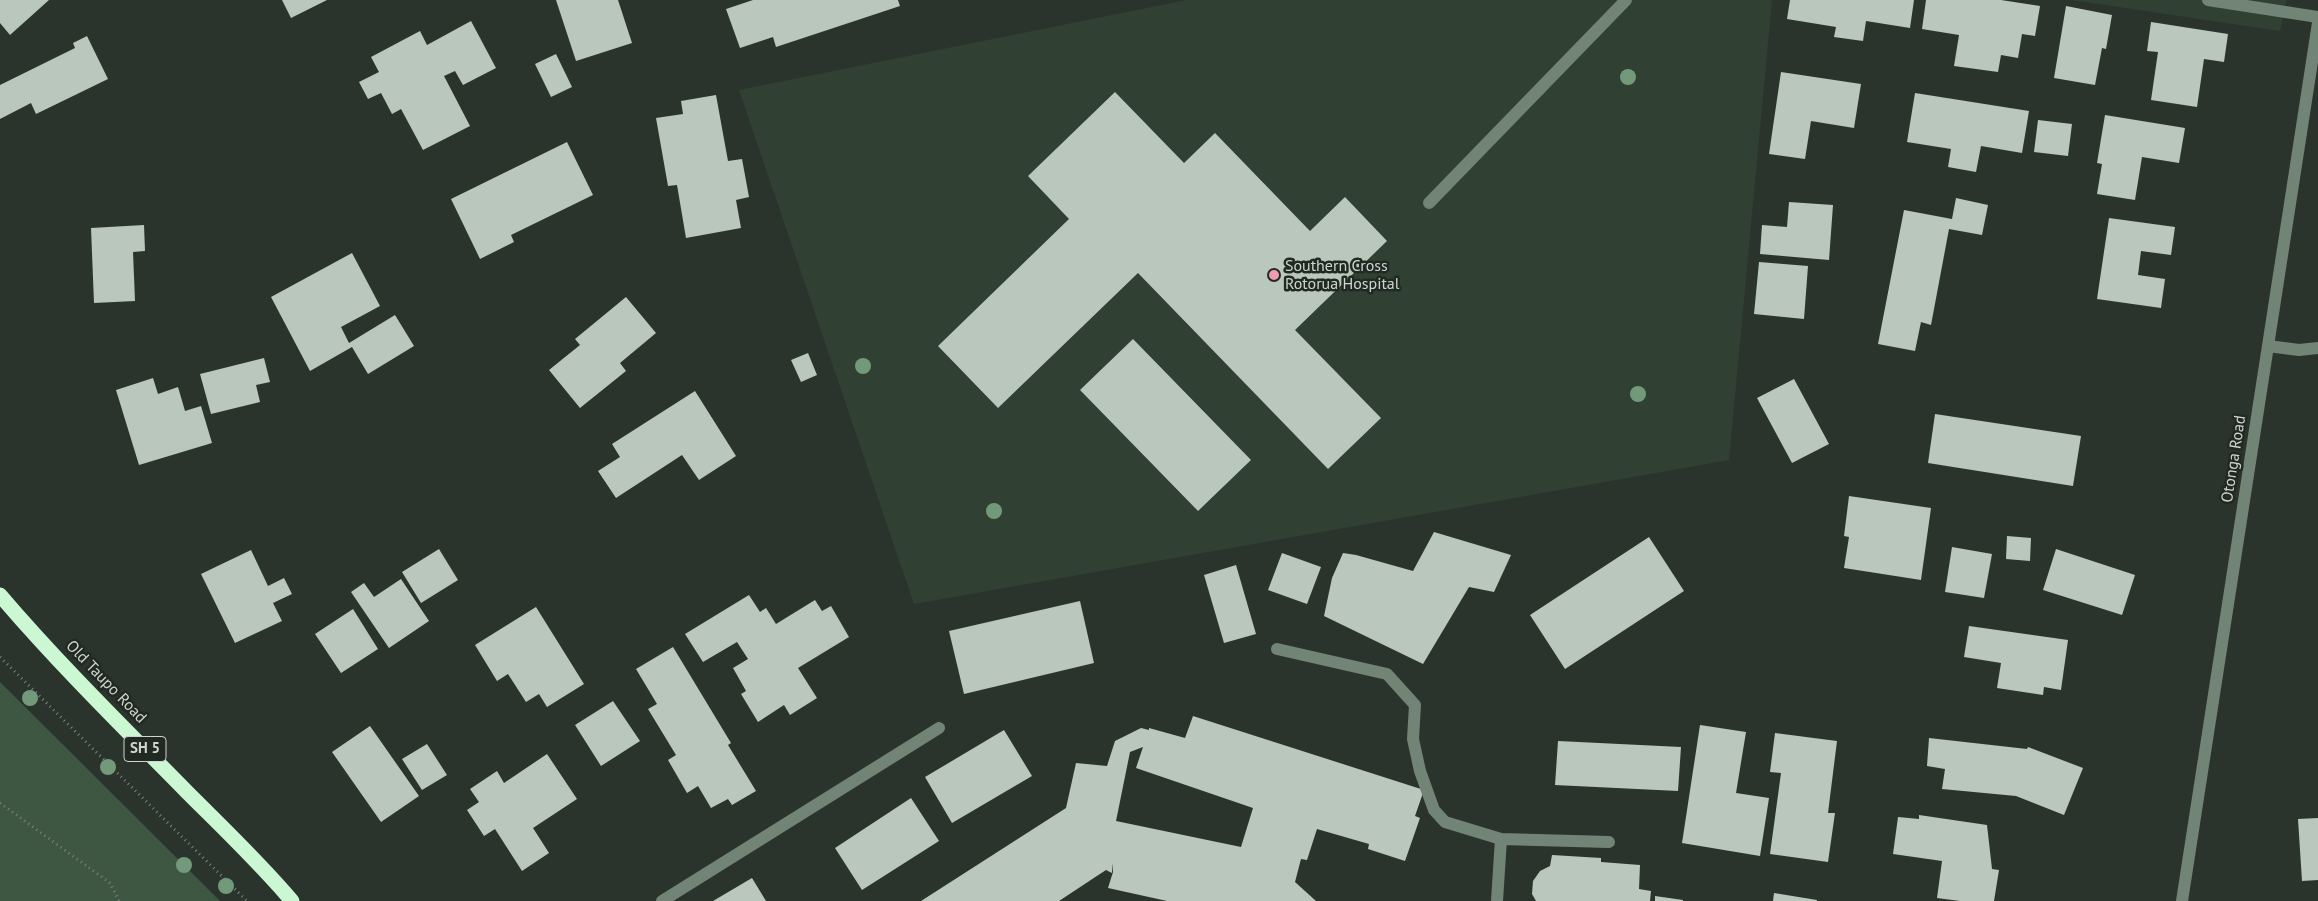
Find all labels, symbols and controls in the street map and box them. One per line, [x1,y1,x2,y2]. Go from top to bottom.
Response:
place label: Southern Cross Rotorua Hospital [1285,256,1399,294]
marker: Southern Cross Rotorua Hospital [1267,268,1281,282]
street label: Otonga Road [2218,414,2250,504]
street label: Old Taupo Road [62,637,150,727]
road number: SH 5 [124,736,166,762]

